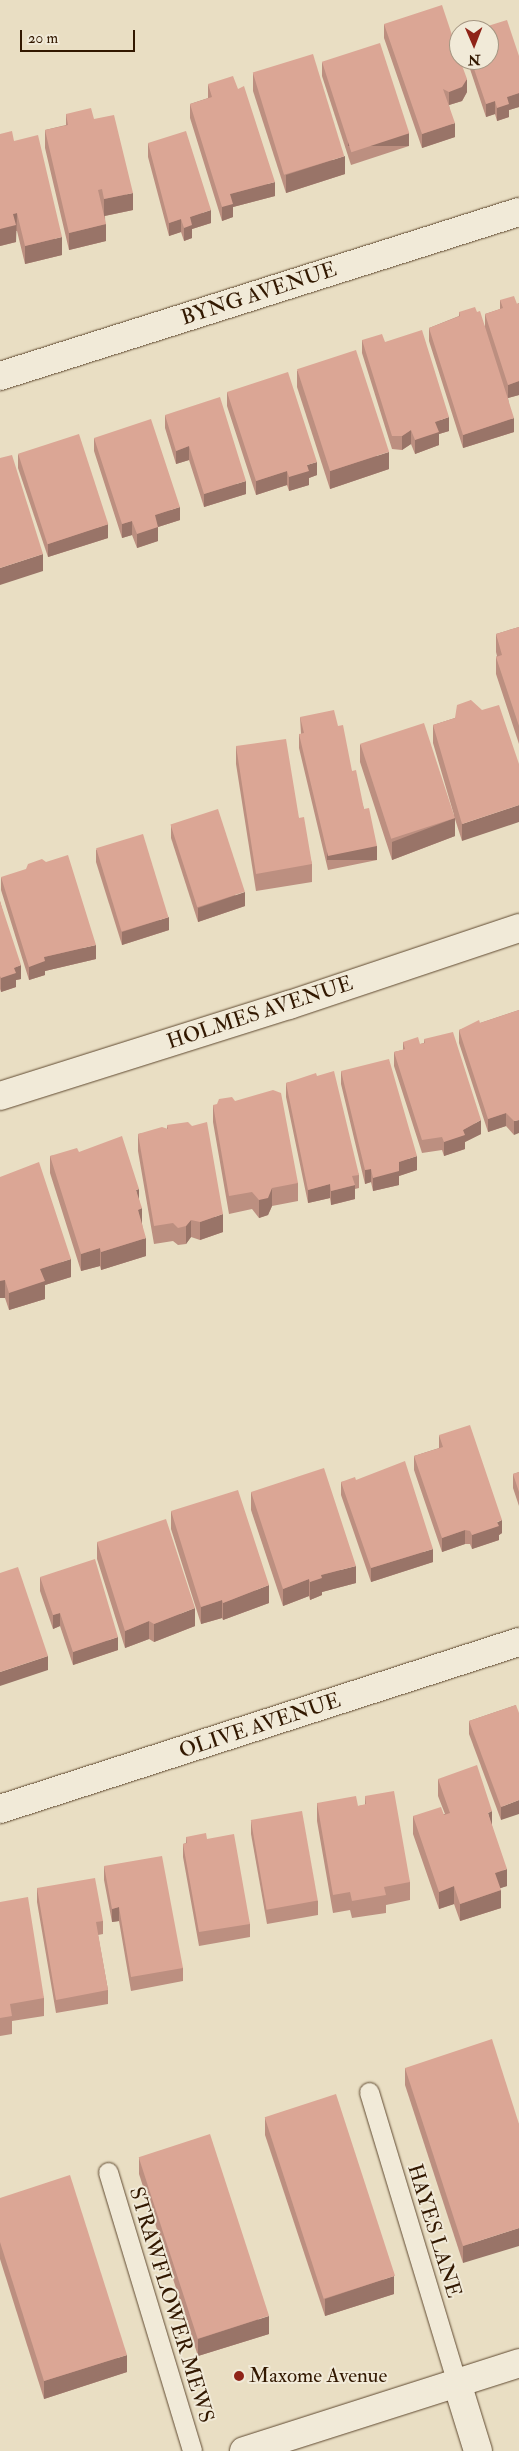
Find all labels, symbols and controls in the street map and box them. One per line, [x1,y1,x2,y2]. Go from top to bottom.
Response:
scale bar [22,20,138,52]
north arrow [449,20,499,70]
text: 20 m [28,29,58,48]
text: N [468,51,481,68]
street label: BYNG AVENUE [178,257,340,331]
street label: HOLMES AVENUE [164,971,356,1055]
street label: OLIVE AVENUE [176,1688,344,1764]
street label: HAYES LANE [402,2161,466,2301]
street label: STRAWFLOWER MEWS [123,2184,219,2426]
place label: Maxome Avenue [249,2363,387,2389]
marker: Maxome Avenue [233,2370,245,2382]

